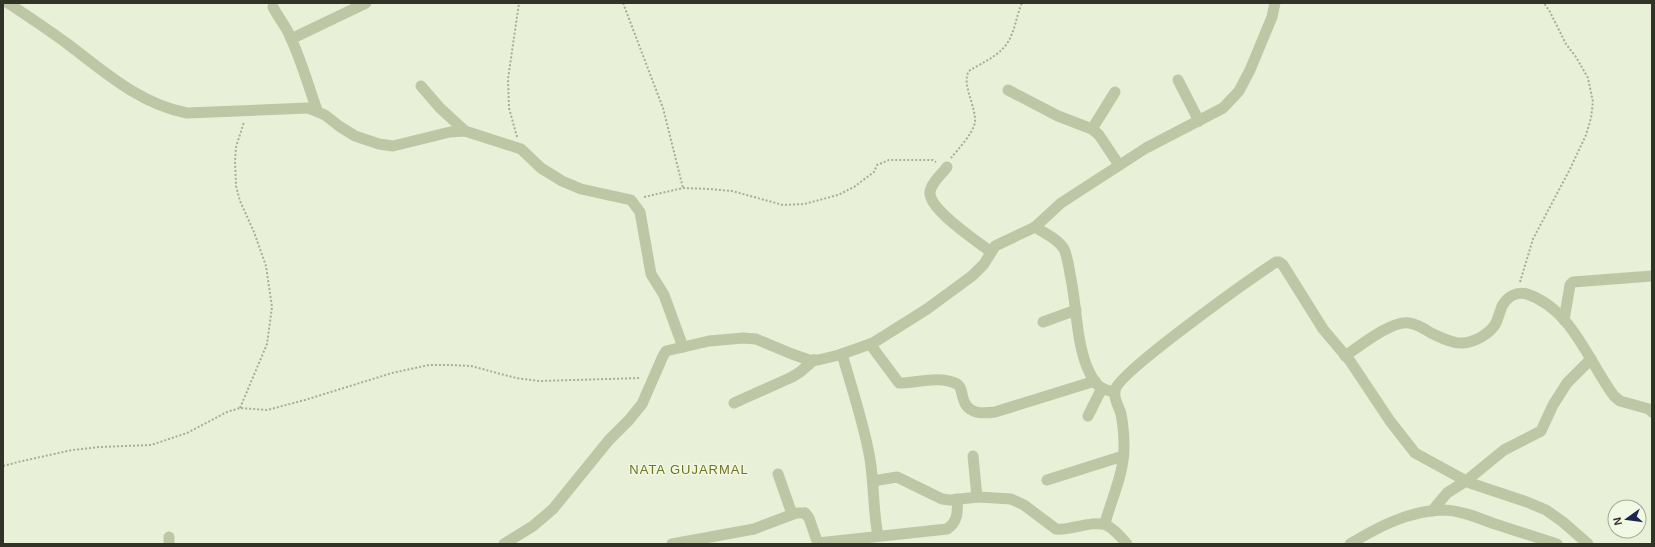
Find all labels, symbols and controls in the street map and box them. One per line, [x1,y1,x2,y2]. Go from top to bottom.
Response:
district label: NATA GUJARMAL [629,462,749,477]
north arrow [1607,499,1647,539]
text: N [1611,516,1624,527]

